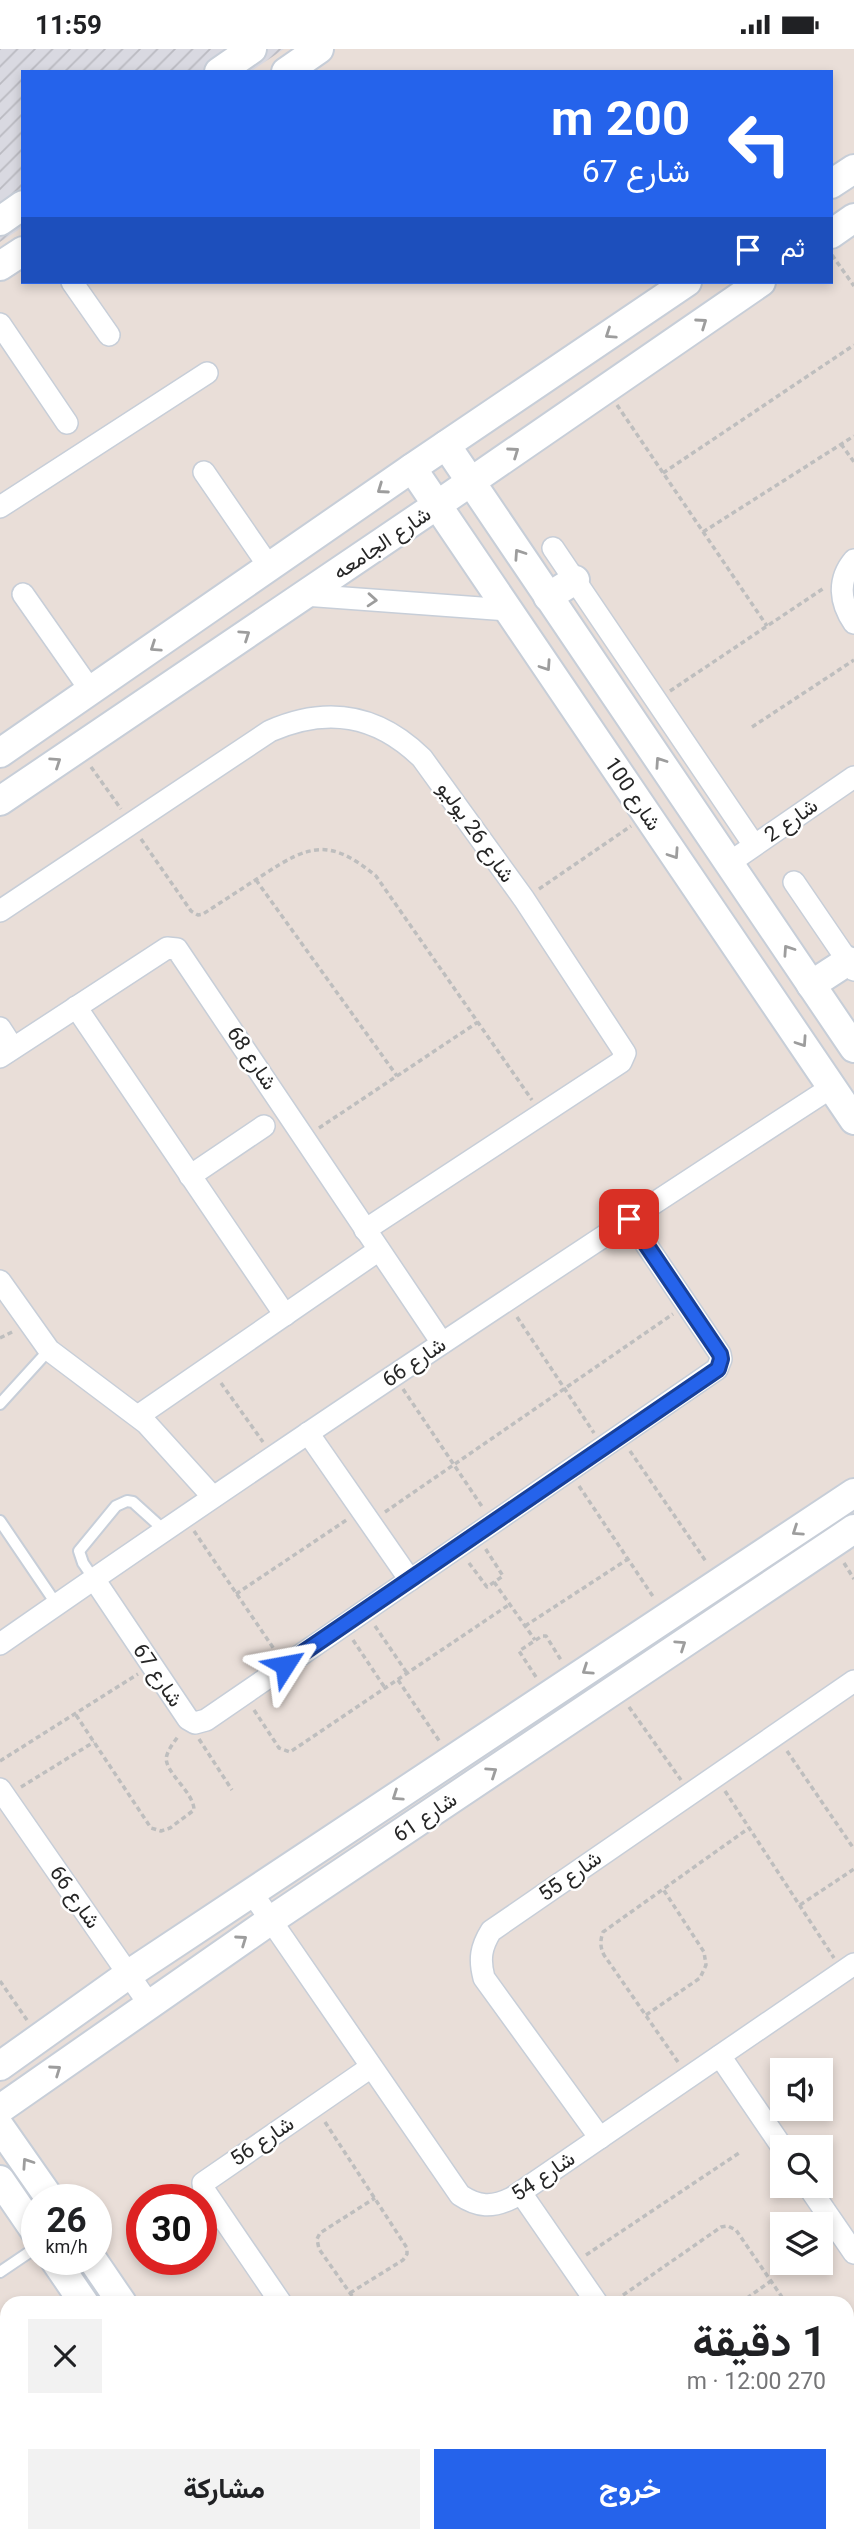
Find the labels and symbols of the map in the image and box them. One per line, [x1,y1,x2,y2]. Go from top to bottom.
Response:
one-way arrow [694,318,707,331]
one-way arrow [605,325,618,338]
one-way arrow [506,448,519,460]
one-way arrow [377,481,390,493]
street label: شارع الجامعه [329,502,436,586]
one-way arrow [514,548,527,561]
one-way arrow [367,592,378,607]
one-way arrow [237,631,250,643]
one-way arrow [149,639,162,652]
one-way arrow [538,658,550,671]
street label: شارع 100 [598,753,666,836]
one-way arrow [656,757,669,770]
one-way arrow [49,758,62,771]
street label: شارع 26 يوليو [431,777,520,888]
street label: شارع 2 [760,793,823,848]
one-way arrow [665,846,678,859]
one-way arrow [783,945,796,958]
street label: شارع 68 [221,1022,282,1095]
one-way arrow [794,1035,807,1048]
pin [599,1189,659,1249]
street label: شارع 66 [378,1332,451,1393]
one-way arrow [792,1523,805,1535]
position arrow [248,1628,322,1702]
street label: شارع 67 [127,1639,188,1712]
one-way arrow [673,1641,686,1653]
one-way arrow [582,1662,595,1675]
one-way arrow [484,1768,497,1780]
street label: شارع 61 [389,1787,462,1848]
one-way arrow [392,1788,405,1801]
street label: شارع 55 [534,1846,607,1908]
street label: شارع 66 [43,1861,105,1934]
one-way arrow [234,1936,247,1948]
one-way arrow [48,2066,61,2078]
street label: شارع 56 [226,2111,299,2172]
street label: شارع 54 [507,2146,580,2207]
one-way arrow [22,2158,35,2171]
speed limit sign: 30 [126,2184,217,2275]

